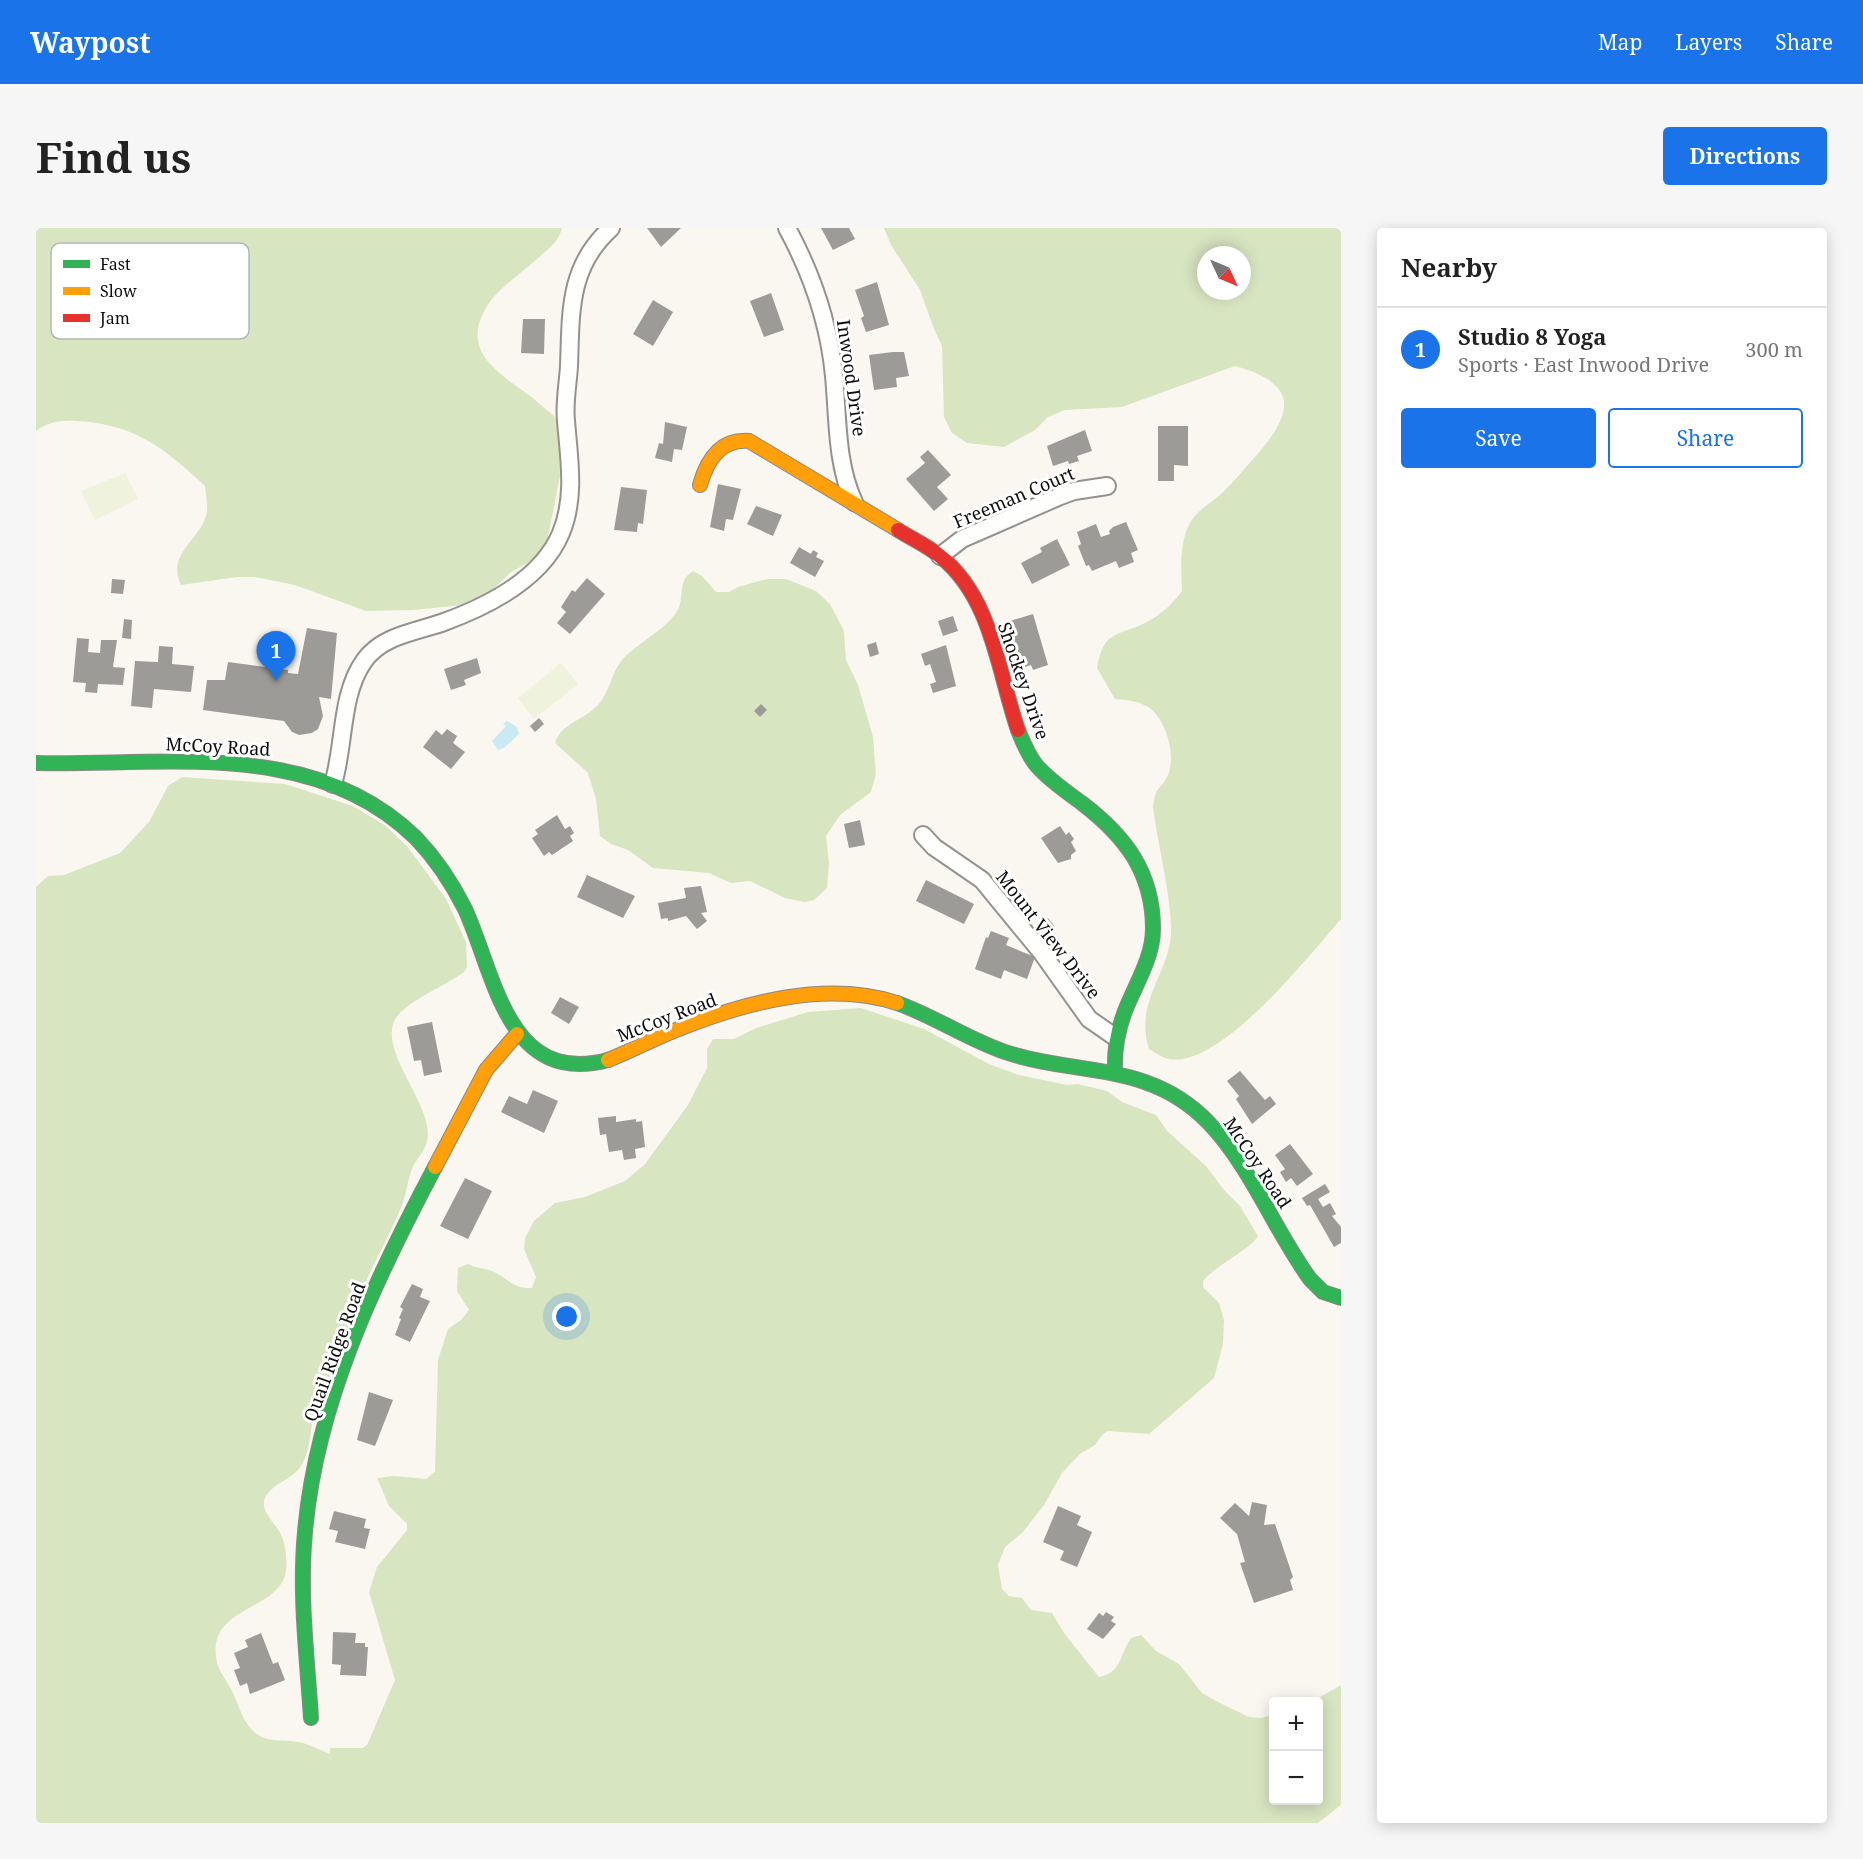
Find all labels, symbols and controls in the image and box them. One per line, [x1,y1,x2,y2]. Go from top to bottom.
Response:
text: Waypost [30,23,151,61]
text: Map [1598,28,1642,56]
text: Layers [1675,28,1742,56]
text: Share [1775,28,1833,56]
button: Directions [1663,127,1827,185]
text: Find us [36,128,191,185]
legend [51,243,249,339]
north arrow [1197,246,1251,300]
text: Nearby [1401,249,1497,285]
text: Fast [100,253,131,275]
text: Slow [100,280,137,302]
text: Jam [99,307,130,329]
street label: Inwood Drive [832,318,872,438]
text: Studio 8 Yoga [1458,321,1606,351]
text: 1 [1415,336,1426,363]
text: 300 m [1745,336,1803,363]
text: Sports · East Inwood Drive [1458,351,1709,378]
button: Save [1401,408,1596,468]
button: Share [1608,408,1803,468]
street label: Freeman Court [949,461,1078,533]
street label: Shockey Drive [993,619,1055,742]
pin: 1 [256,632,296,681]
street label: McCoy Road [165,731,271,761]
street label: Mount View Drive [991,865,1106,1003]
street label: McCoy Road [613,987,720,1047]
street label: McCoy Road [1219,1112,1297,1213]
street label: Quail Ridge Road [298,1279,370,1425]
your location [552,1302,581,1331]
map controls [1269,1697,1323,1805]
button: + [1269,1697,1323,1751]
button: − [1269,1751,1323,1805]

